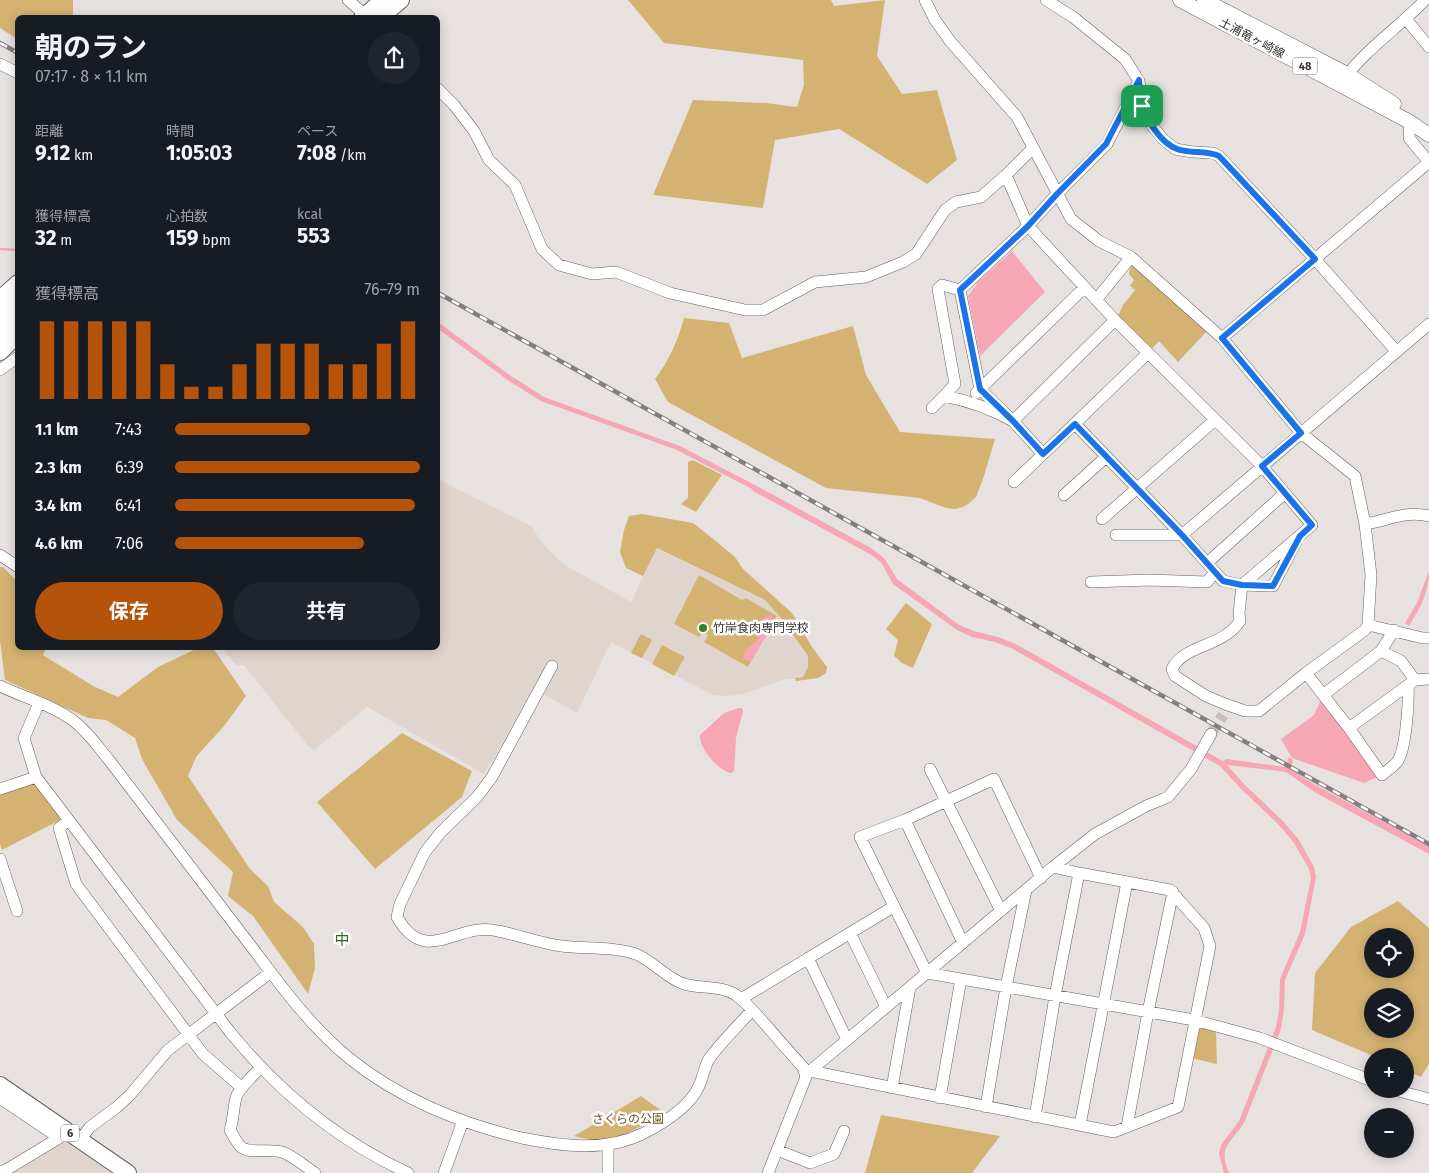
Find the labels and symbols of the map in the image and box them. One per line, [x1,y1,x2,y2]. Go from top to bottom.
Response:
street label: 土浦竜ヶ崎線 [1217,15,1287,61]
road number: 48 [1292,58,1318,74]
pin [1121,85,1163,127]
place label: 竹岸食肉専門学校 [713,621,809,635]
marker: 竹岸食肉専門学校 [697,622,709,634]
district label: 中 [334,931,350,949]
park label: さくらの公園 [592,1112,664,1126]
road number: 6 [61,1124,79,1142]

